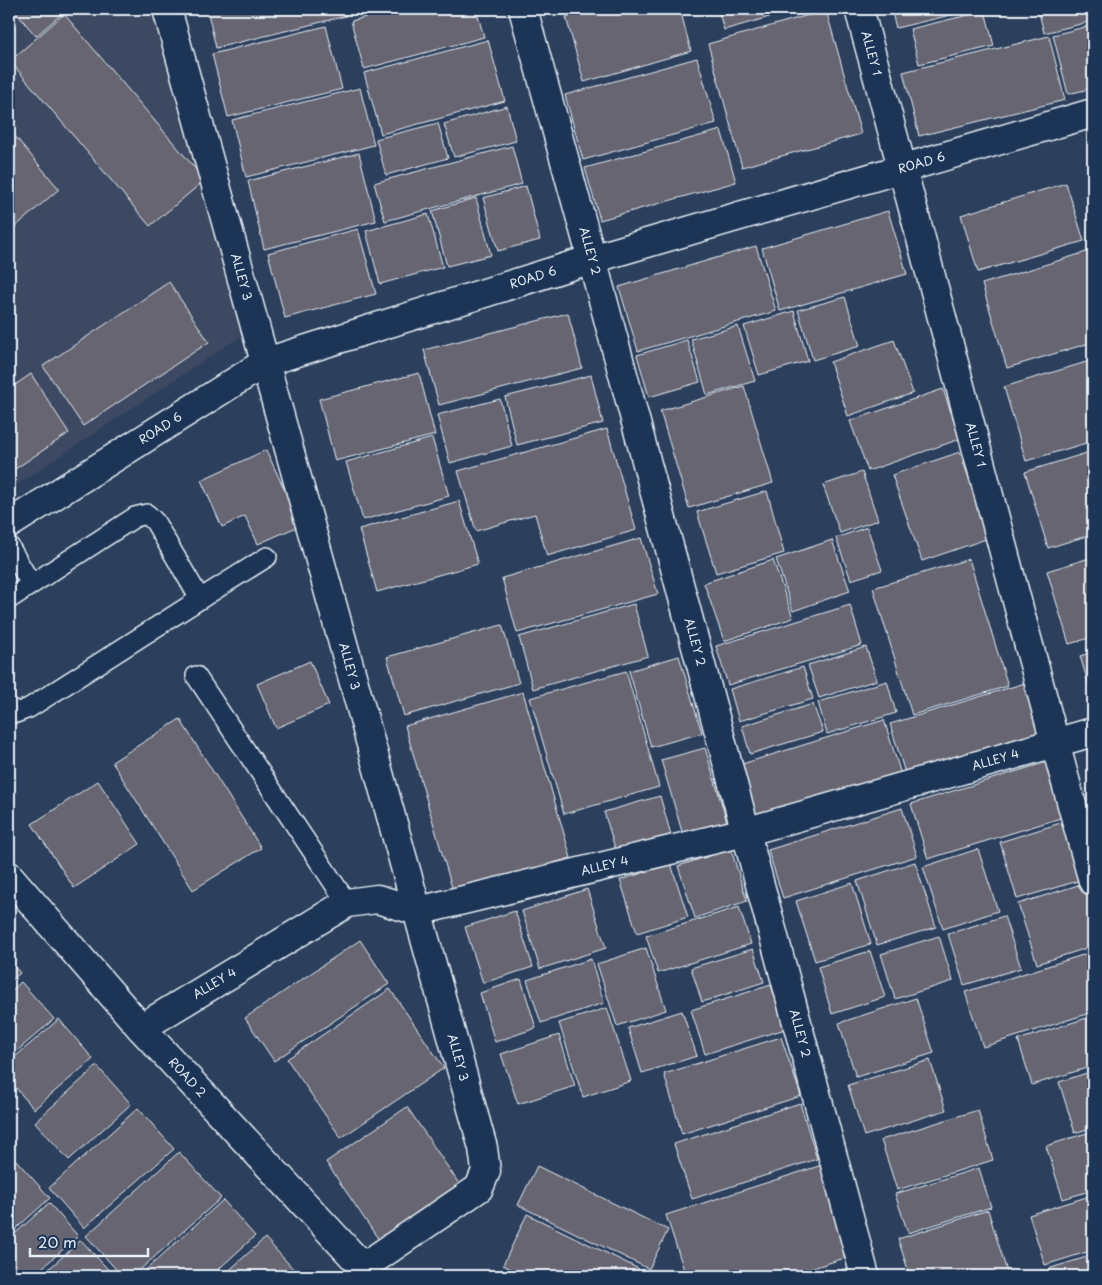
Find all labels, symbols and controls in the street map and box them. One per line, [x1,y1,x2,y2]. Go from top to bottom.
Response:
street label: ALLEY 1 [857,29,887,78]
street label: ROAD 6 [896,147,947,177]
street label: ALLEY 2 [576,225,606,277]
street label: ALLEY 3 [227,251,257,302]
street label: ROAD 6 [507,261,559,292]
street label: ROAD 6 [135,407,185,448]
street label: ALLEY 1 [962,420,991,469]
street label: ALLEY 2 [681,616,711,668]
street label: ALLEY 3 [335,640,365,692]
street label: ALLEY 4 [970,744,1021,774]
street label: ALLEY 4 [579,850,630,879]
street label: ALLEY 4 [189,962,239,1003]
street label: ALLEY 2 [786,1007,816,1059]
street label: ALLEY 3 [444,1031,474,1083]
street label: ROAD 2 [165,1053,211,1101]
scale bar [30,1225,148,1257]
text: 20 m [38,1230,77,1253]

